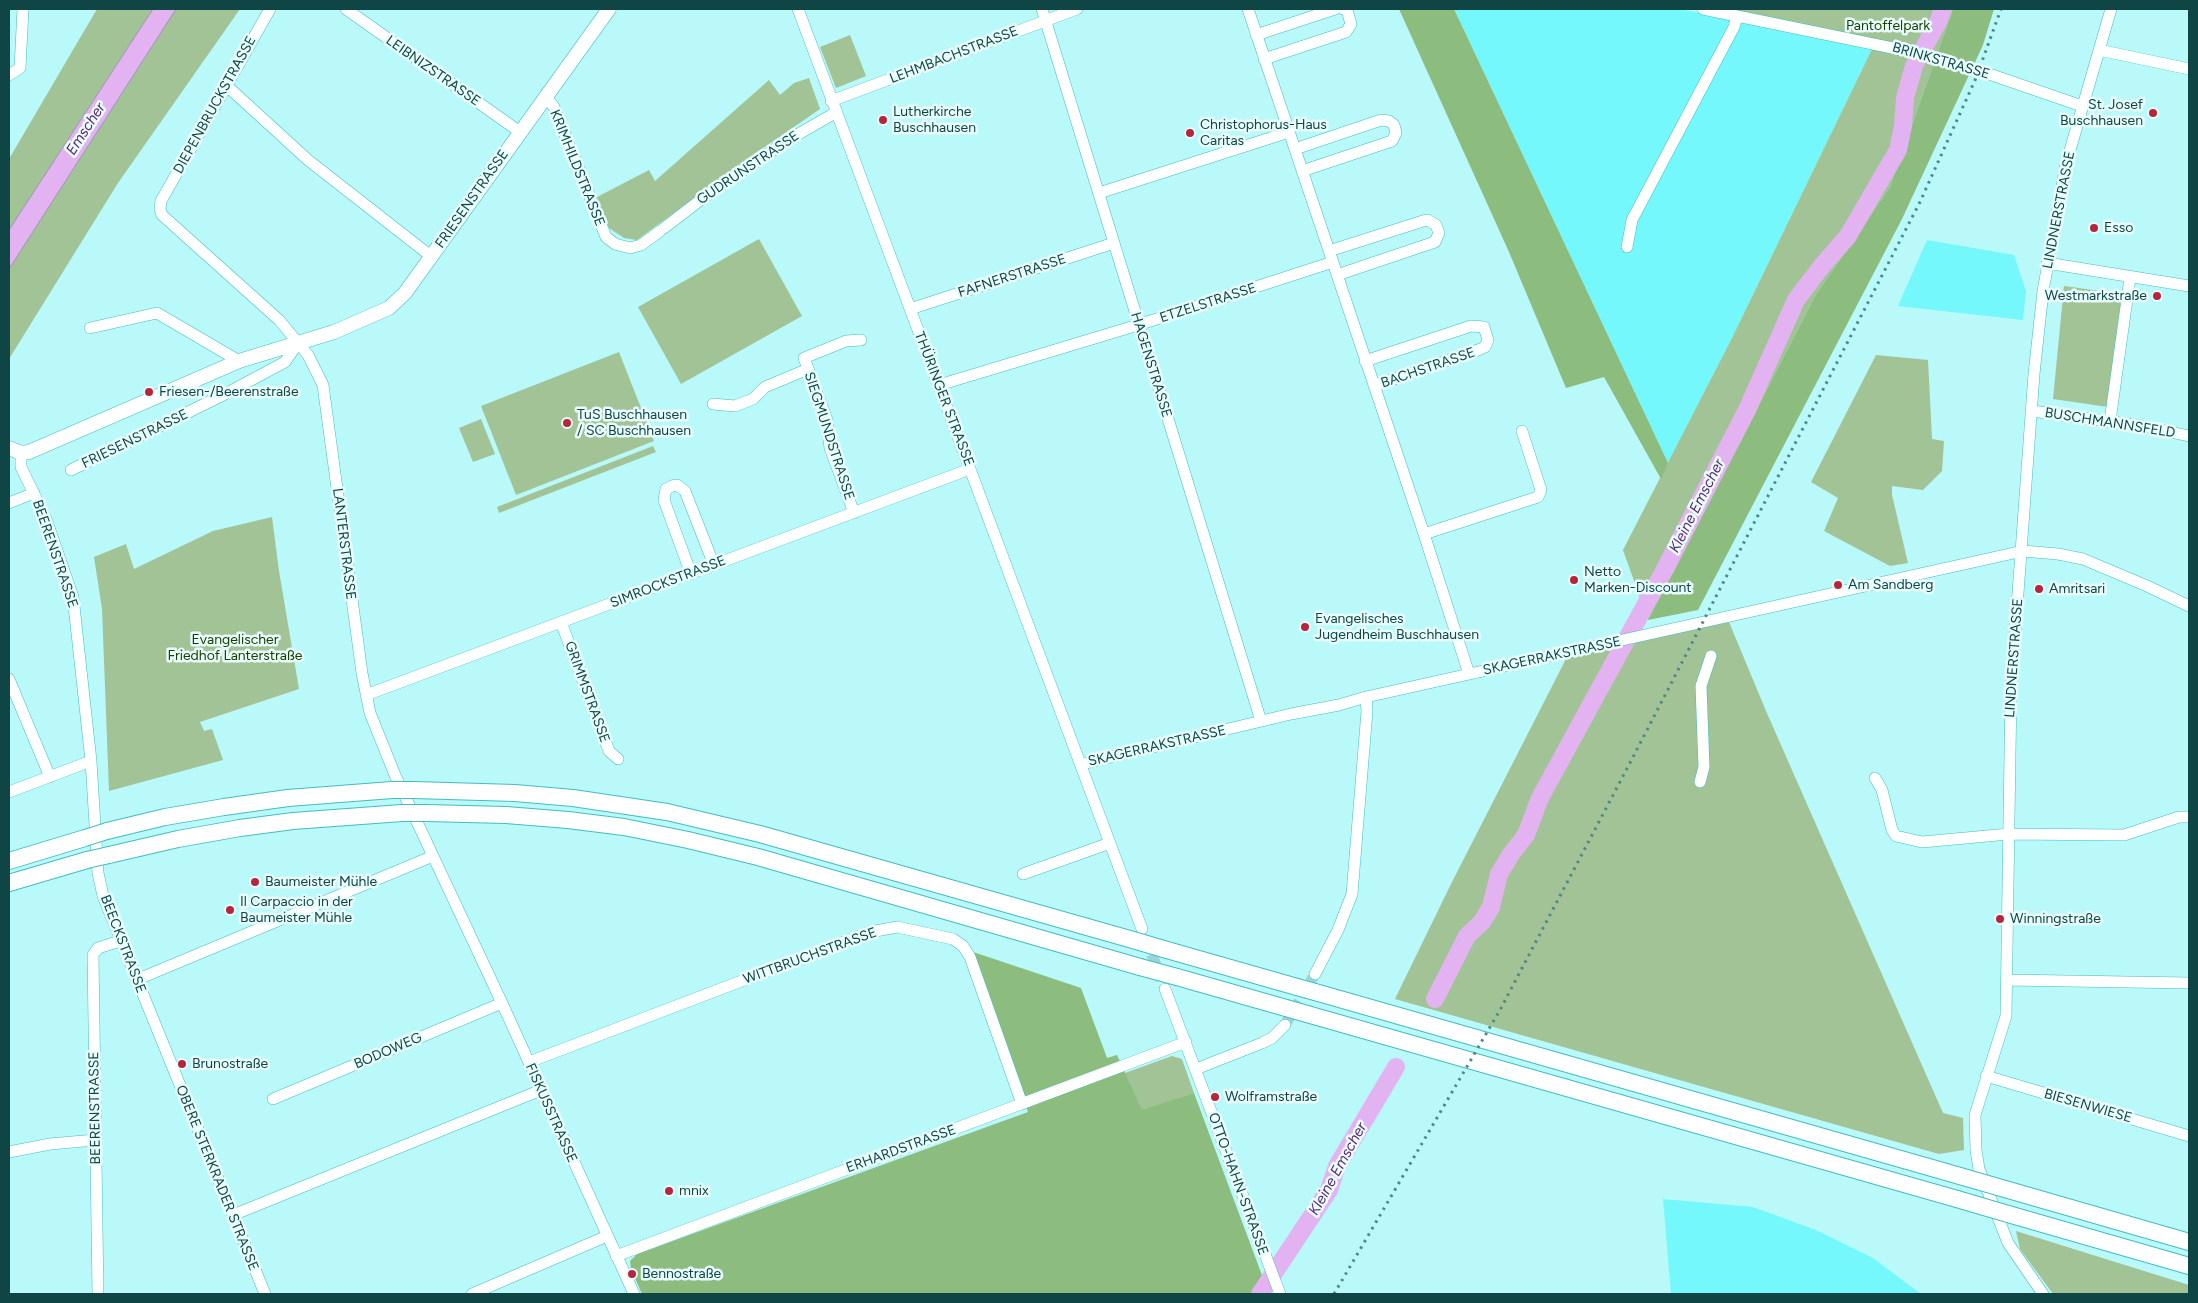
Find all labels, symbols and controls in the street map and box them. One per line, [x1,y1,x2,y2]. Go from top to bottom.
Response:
park label: Pantoffelpark [1846,18,1930,34]
street label: LEHMBACHSTRASSE [887,23,1021,87]
street label: LEIBNIZSTRASSE [382,32,484,110]
street label: DIEPENBRUCKSTRASSE [170,33,260,177]
street label: BRINKSTRASSE [1890,39,1992,83]
place label: St. Josef Buschhausen [2060,97,2143,130]
water label: Emscher [63,100,109,158]
place label: Lutherkirche Buschhausen [893,104,976,136]
street label: KRIMHILDSTRASSE [546,107,608,229]
marker: St. Josef Buschhausen [2147,107,2159,119]
marker: Lutherkirche Buschhausen [877,114,889,126]
place label: Christophorus-Haus Caritas [1200,117,1327,150]
marker: Christophorus-Haus Caritas [1184,127,1196,139]
street label: GUDRUNSTRASSE [694,128,802,208]
street label: FRIESENSTRASSE [432,147,512,251]
street label: LINDNERSTRASSE [2039,150,2079,270]
place label: Esso [2104,220,2133,236]
marker: Esso [2088,222,2100,234]
street label: FAFNERSTRASSE [956,251,1068,301]
street label: ETZELSTRASSE [1158,279,1258,327]
place label: Westmarkstraße [2045,288,2147,304]
marker: Westmarkstraße [2151,290,2163,302]
street label: HAGENSTRASSE [1127,310,1175,420]
street label: THÜRINGER STRASSE [911,329,977,469]
street label: BACHSTRASSE [1379,344,1477,392]
street label: SIEGMUNDSTRASSE [800,370,858,502]
place label: Friesen-/Beerenstraße [159,384,299,400]
marker: Friesen-/Beerenstraße [143,386,155,398]
street label: BUSCHMANNSFELD [2043,404,2177,442]
street label: FRIESENSTRASSE [79,406,191,472]
place label: TuS Buschhausen / SC Buschhausen [577,407,691,440]
marker: TuS Buschhausen / SC Buschhausen [561,417,573,429]
water label: Kleine Emscher [1666,456,1728,556]
street label: LANTERSTRASSE [329,487,359,601]
street label: BEERENSTRASSE [29,498,81,610]
street label: SIMROCKSTRASSE [608,552,728,612]
place label: Netto Marken-Discount [1584,564,1692,596]
marker: Netto Marken-Discount [1568,574,1580,586]
place label: Am Sandberg [1848,577,1933,593]
marker: Am Sandberg [1832,579,1844,591]
place label: Amritsari [2049,581,2105,597]
marker: Amritsari [2033,583,2045,595]
street label: LINDNERSTRASSE [2001,598,2027,718]
place label: Evangelisches Jugendheim Buschhausen [1315,611,1479,644]
marker: Evangelisches Jugendheim Buschhausen [1299,621,1311,633]
park label: Evangelischer Friedhof Lanterstraße [168,632,302,664]
street label: SKAGERRAKSTRASSE [1481,633,1623,679]
street label: GRIMMSTRASSE [561,639,613,745]
street label: SKAGERRAKSTRASSE [1086,722,1228,770]
place label: Baumeister Mühle [265,874,377,890]
marker: Baumeister Mühle [249,876,261,888]
street label: BEECKSTRASSE [97,893,149,995]
place label: Il Carpaccio in der Baumeister Mühle [240,894,353,926]
marker: Il Carpaccio in der Baumeister Mühle [224,904,236,916]
place label: Winningstraße [2010,911,2101,927]
marker: Winningstraße [1994,913,2006,925]
street label: WITTBRUCHSTRASSE [741,924,879,988]
street label: BODOWEG [352,1029,424,1073]
street label: BEERENSTRASSE [86,1051,104,1165]
place label: Brunostraße [192,1056,268,1072]
marker: Brunostraße [176,1058,188,1070]
street label: FISKUSSTRASSE [522,1061,580,1165]
street label: OBERE STERKRADER STRASSE [172,1083,262,1273]
street label: BIESENWIESE [2042,1085,2134,1127]
place label: Wolframstraße [1225,1089,1317,1105]
marker: Wolframstraße [1209,1091,1221,1103]
street label: OTTO-HAHN-STRASSE [1204,1111,1272,1257]
water label: Kleine Emscher [1305,1120,1371,1218]
street label: ERHARDSTRASSE [844,1121,958,1177]
place label: mnix [679,1183,709,1199]
marker: mnix [663,1185,675,1197]
place label: Bennostraße [642,1266,721,1282]
marker: Bennostraße [626,1268,638,1280]

